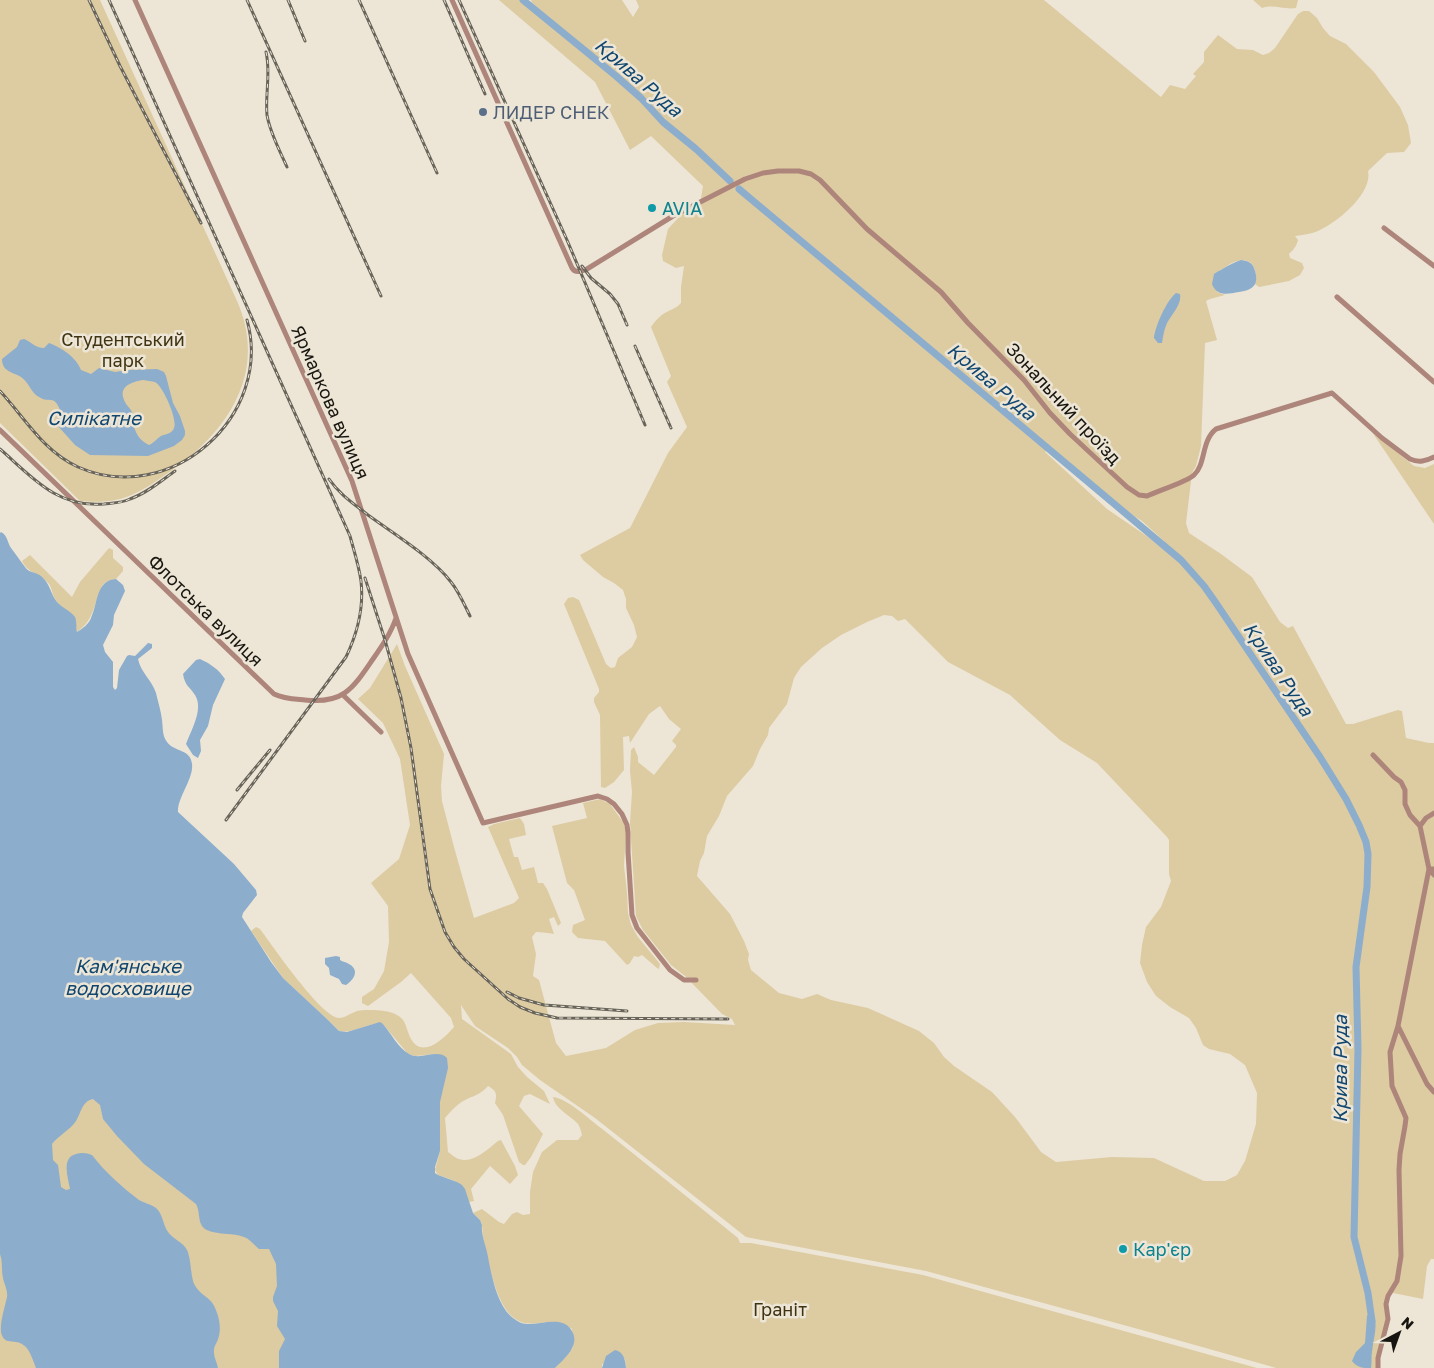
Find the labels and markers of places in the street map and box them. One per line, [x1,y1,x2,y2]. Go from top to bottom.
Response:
place label: ЛИДЕР СНЕК [493,101,610,123]
marker: ЛИДЕР СНЕК [477,106,489,118]
place label: AVIA [662,197,702,219]
marker: AVIA [646,202,658,214]
place label: Кар'єр [1133,1238,1191,1260]
marker: Кар'єр [1117,1243,1129,1255]

